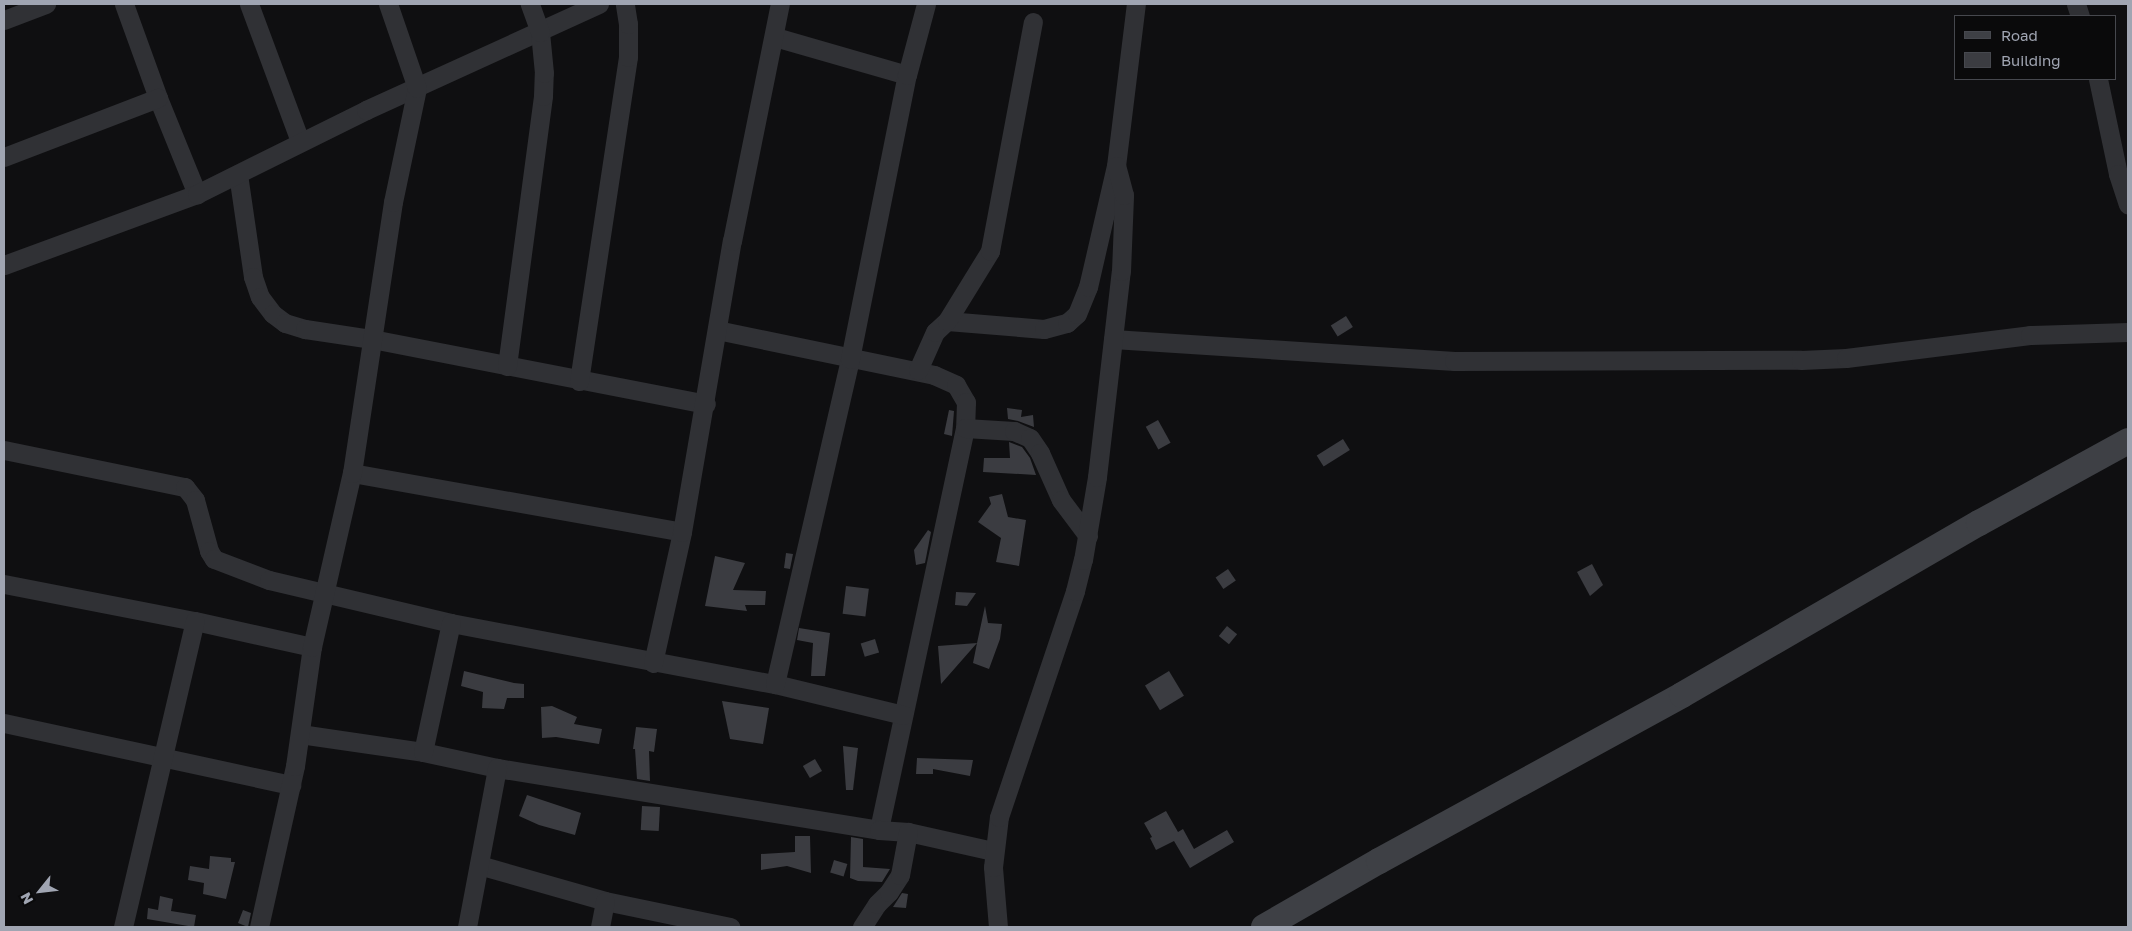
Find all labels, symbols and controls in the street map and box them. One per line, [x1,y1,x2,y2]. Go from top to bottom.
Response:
legend [1954,15,2117,80]
text: Road [2001,26,2038,44]
text: Building [2001,51,2061,69]
north arrow [15,866,65,916]
text: N [16,890,36,907]

